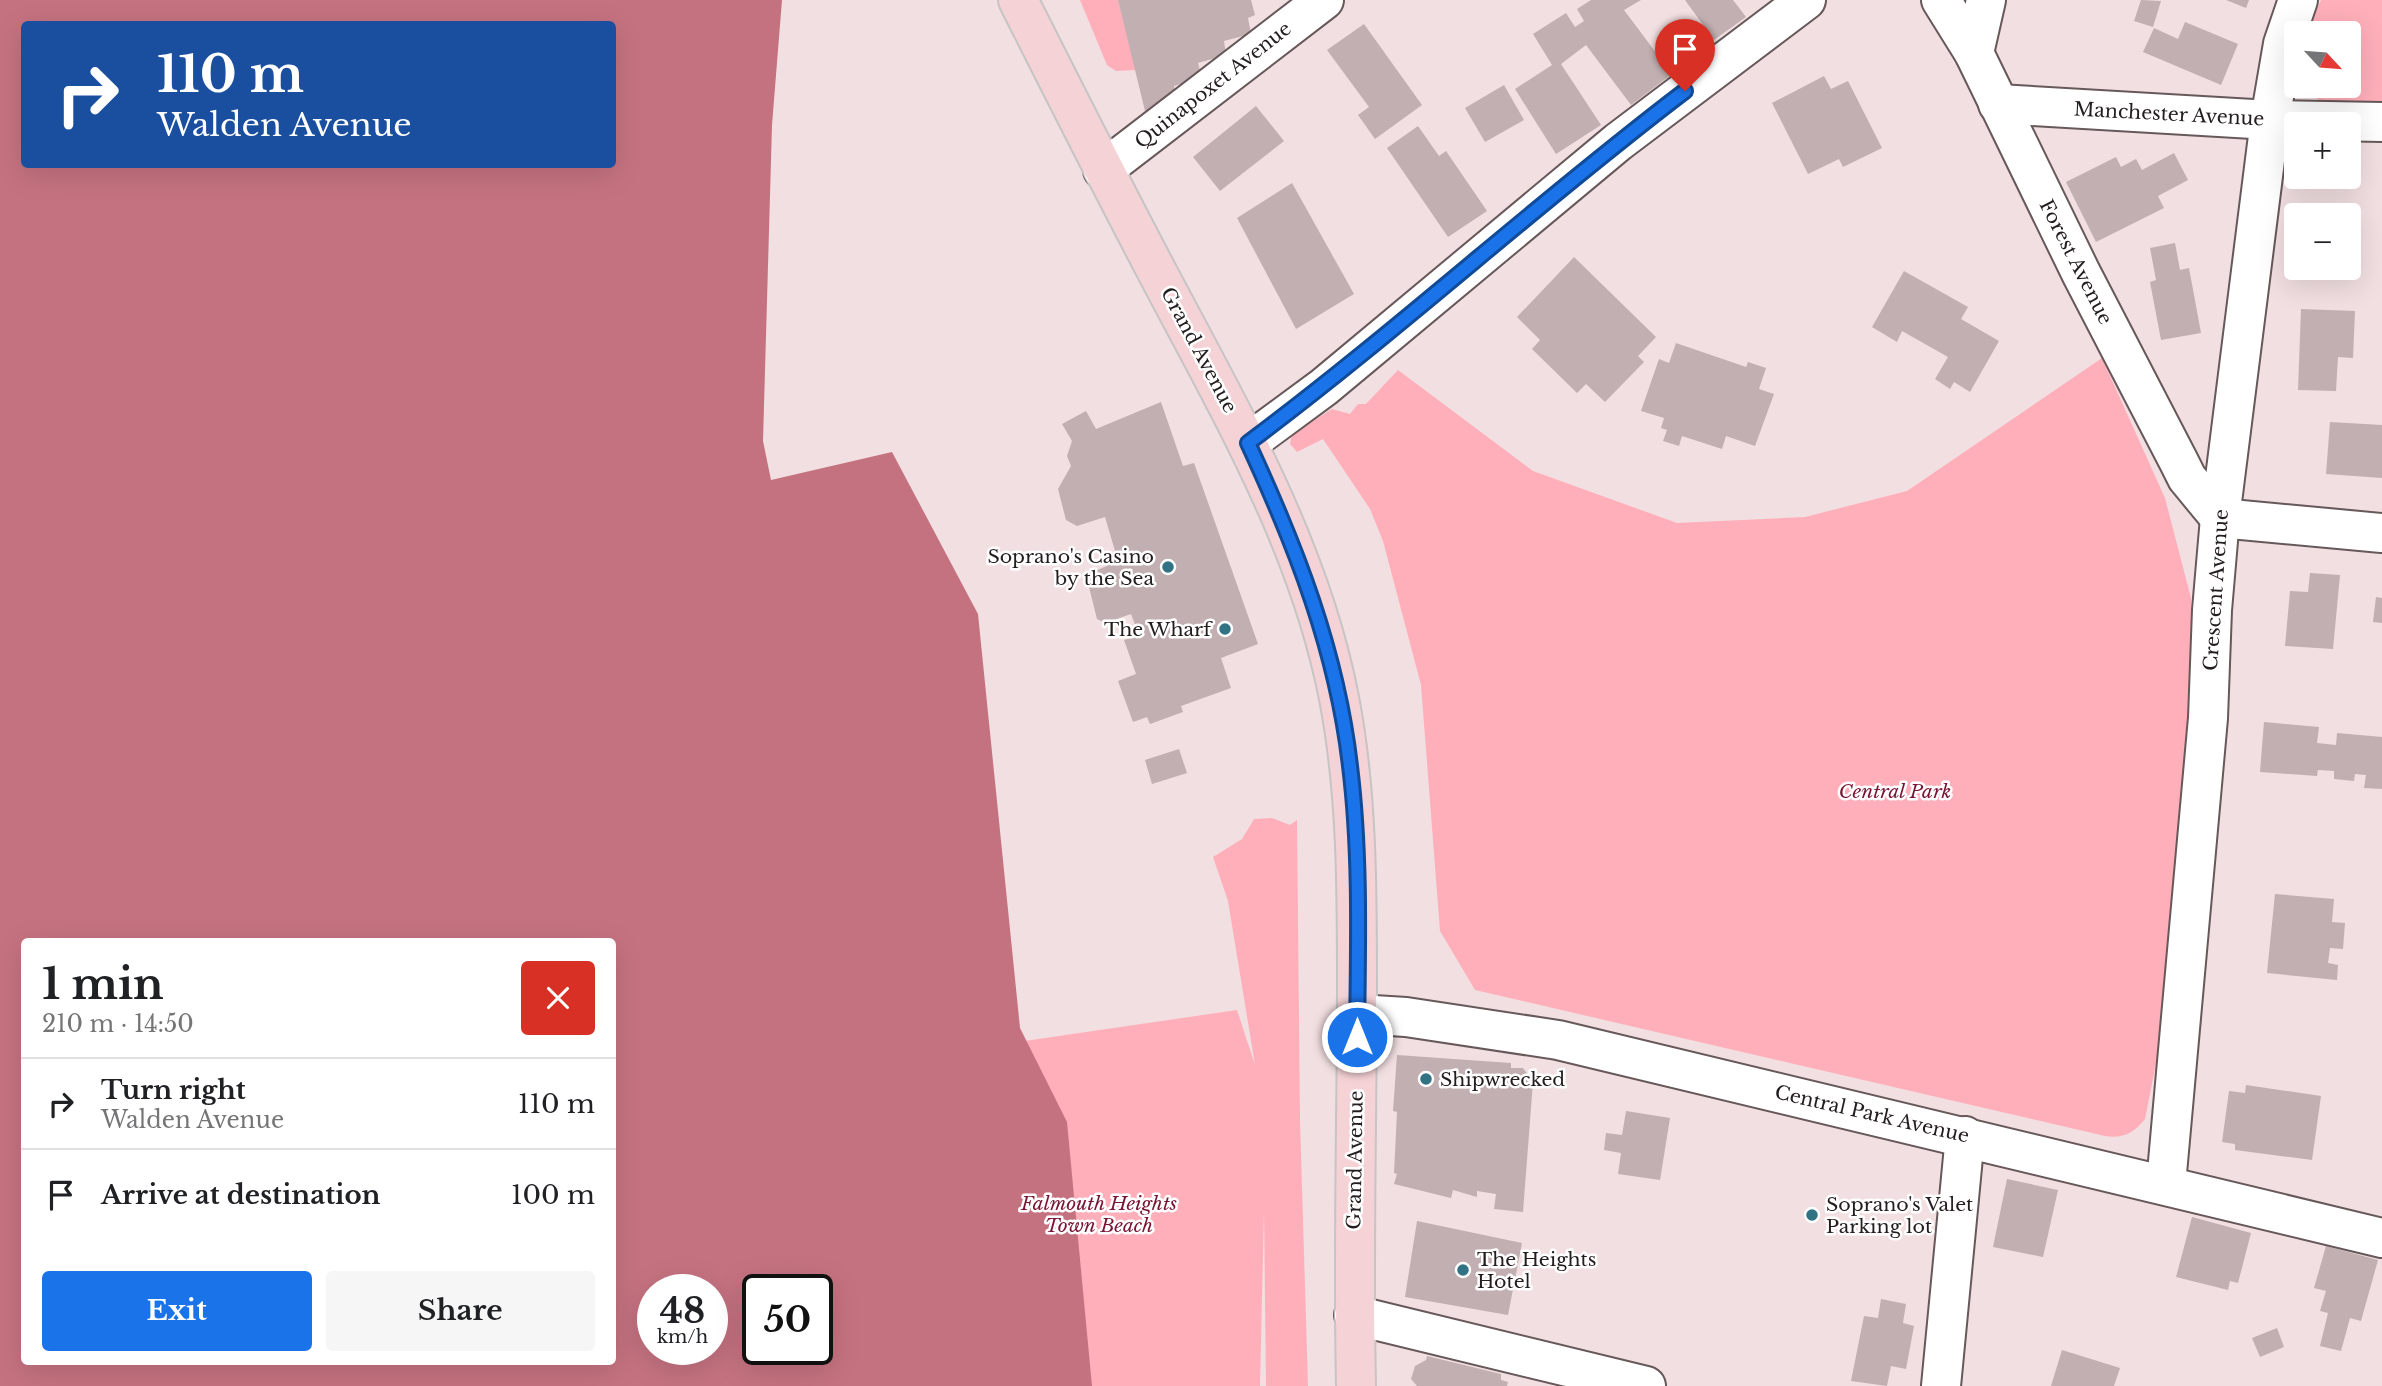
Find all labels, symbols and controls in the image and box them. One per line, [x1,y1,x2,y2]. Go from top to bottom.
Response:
street label: Quinapoxet Avenue [1130,17,1296,153]
pin [1655,19,1715,91]
north arrow [2284,21,2361,98]
map controls [2284,21,2361,280]
icon: arrive [1666,30,1704,68]
text: 110 m [157,44,304,105]
icon: right [42,49,133,140]
street label: Manchester Avenue [2073,98,2265,130]
text: Walden Avenue [157,105,412,145]
button: + [2284,112,2361,189]
street label: Forest Avenue [2035,196,2117,328]
button: − [2284,203,2361,280]
street label: Grand Avenue [1156,283,1242,417]
street label: Crescent Avenue [2199,508,2233,672]
place label: Soprano's Casino by the Sea [987,545,1154,590]
marker: Soprano's Casino by the Sea [1160,559,1176,575]
place label: The Wharf [1104,618,1213,641]
marker: The Wharf [1217,621,1233,637]
park label: Central Park [1839,780,1951,803]
text: 1 min [42,958,164,1010]
button: close [521,961,595,1035]
position arrow [1320,1000,1394,1074]
text: 210 m · 14:50 [42,1010,194,1038]
place label: Shipwrecked [1440,1068,1565,1091]
marker: Shipwrecked [1418,1071,1434,1087]
text: Turn right [101,1074,246,1106]
street label: Central Park Avenue [1773,1080,1971,1148]
icon: right [42,1085,80,1123]
text: 110 m [518,1088,595,1120]
street label: Grand Avenue [1342,1090,1368,1230]
text: Walden Avenue [101,1106,284,1134]
icon: arrive [42,1176,80,1214]
text: Arrive at destination [101,1179,381,1211]
text: 100 m [511,1179,595,1211]
park label: Falmouth Heights Town Beach [1020,1192,1177,1237]
place label: Soprano's Valet Parking lot [1826,1193,1974,1238]
marker: Soprano's Valet Parking lot [1804,1207,1820,1223]
place label: The Heights Hotel [1477,1248,1596,1293]
marker: The Heights Hotel [1455,1262,1471,1278]
button: Exit [42,1271,312,1351]
button: Share [326,1271,595,1351]
speed limit sign: 50 [742,1274,833,1365]
text: 48 [660,1289,705,1332]
text: km/h [657,1326,708,1348]

